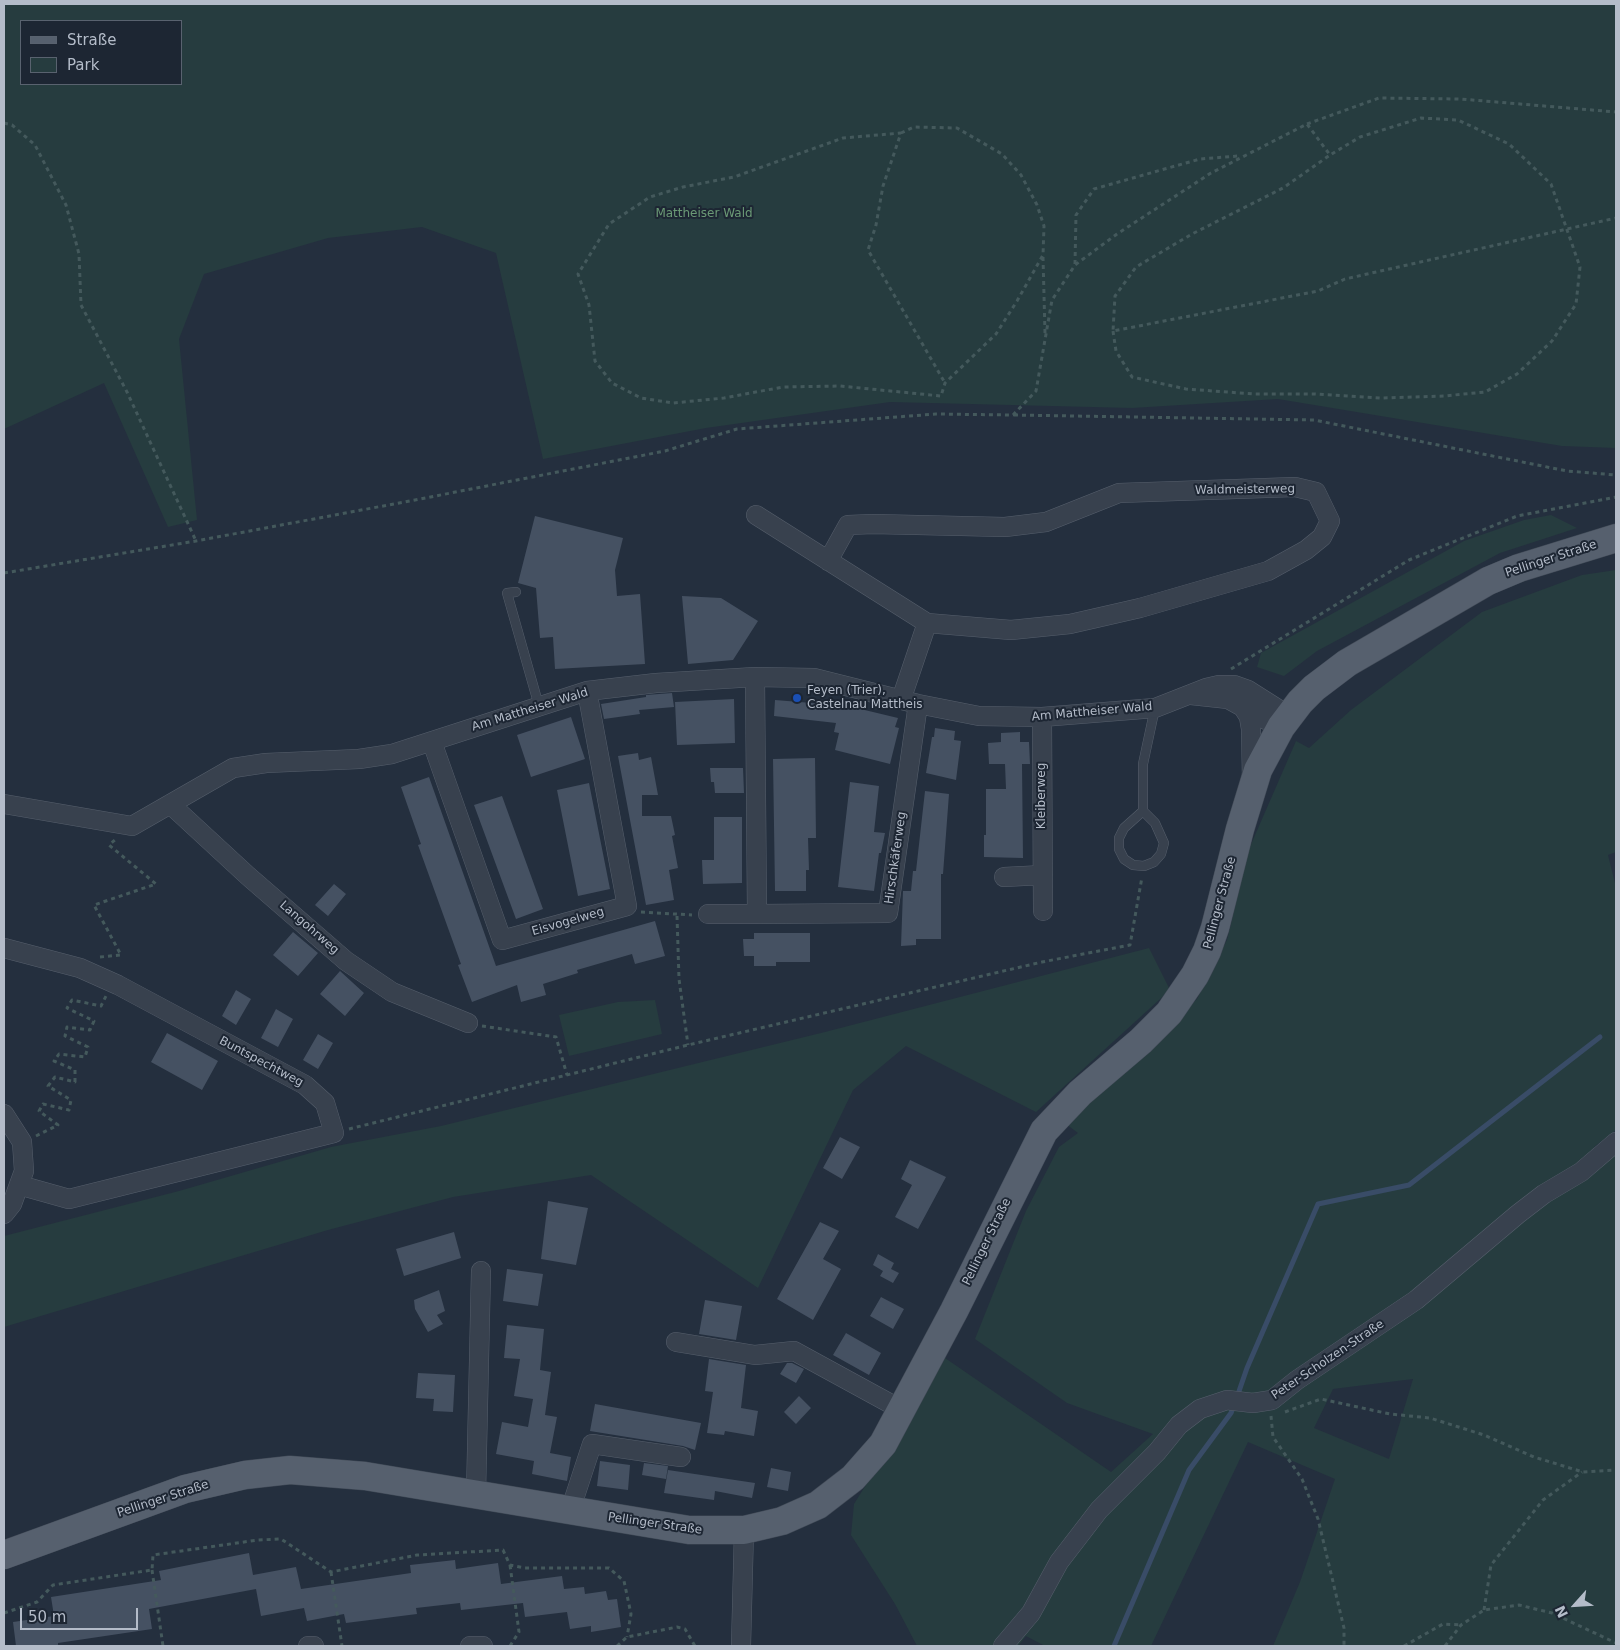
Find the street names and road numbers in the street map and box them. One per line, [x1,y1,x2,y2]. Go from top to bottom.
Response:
street label: Waldmeisterweg [1195,482,1295,498]
street label: Pellinger Straße [1504,537,1598,581]
street label: Am Mattheiser Wald [470,685,590,735]
street label: Am Mattheiser Wald [1031,700,1153,724]
street label: Kleiberweg [1035,763,1049,829]
street label: Hirschkäferweg [882,811,910,905]
street label: Pellinger Straße [1201,855,1239,951]
street label: Langohrweg [276,898,342,958]
street label: Eisvogelweg [530,905,606,939]
street label: Buntspechtweg [217,1034,305,1090]
street label: Pellinger Straße [960,1196,1014,1288]
street label: Peter-Scholzen-Straße [1269,1317,1387,1403]
street label: Pellinger Straße [116,1477,210,1521]
street label: Pellinger Straße [607,1510,703,1538]

